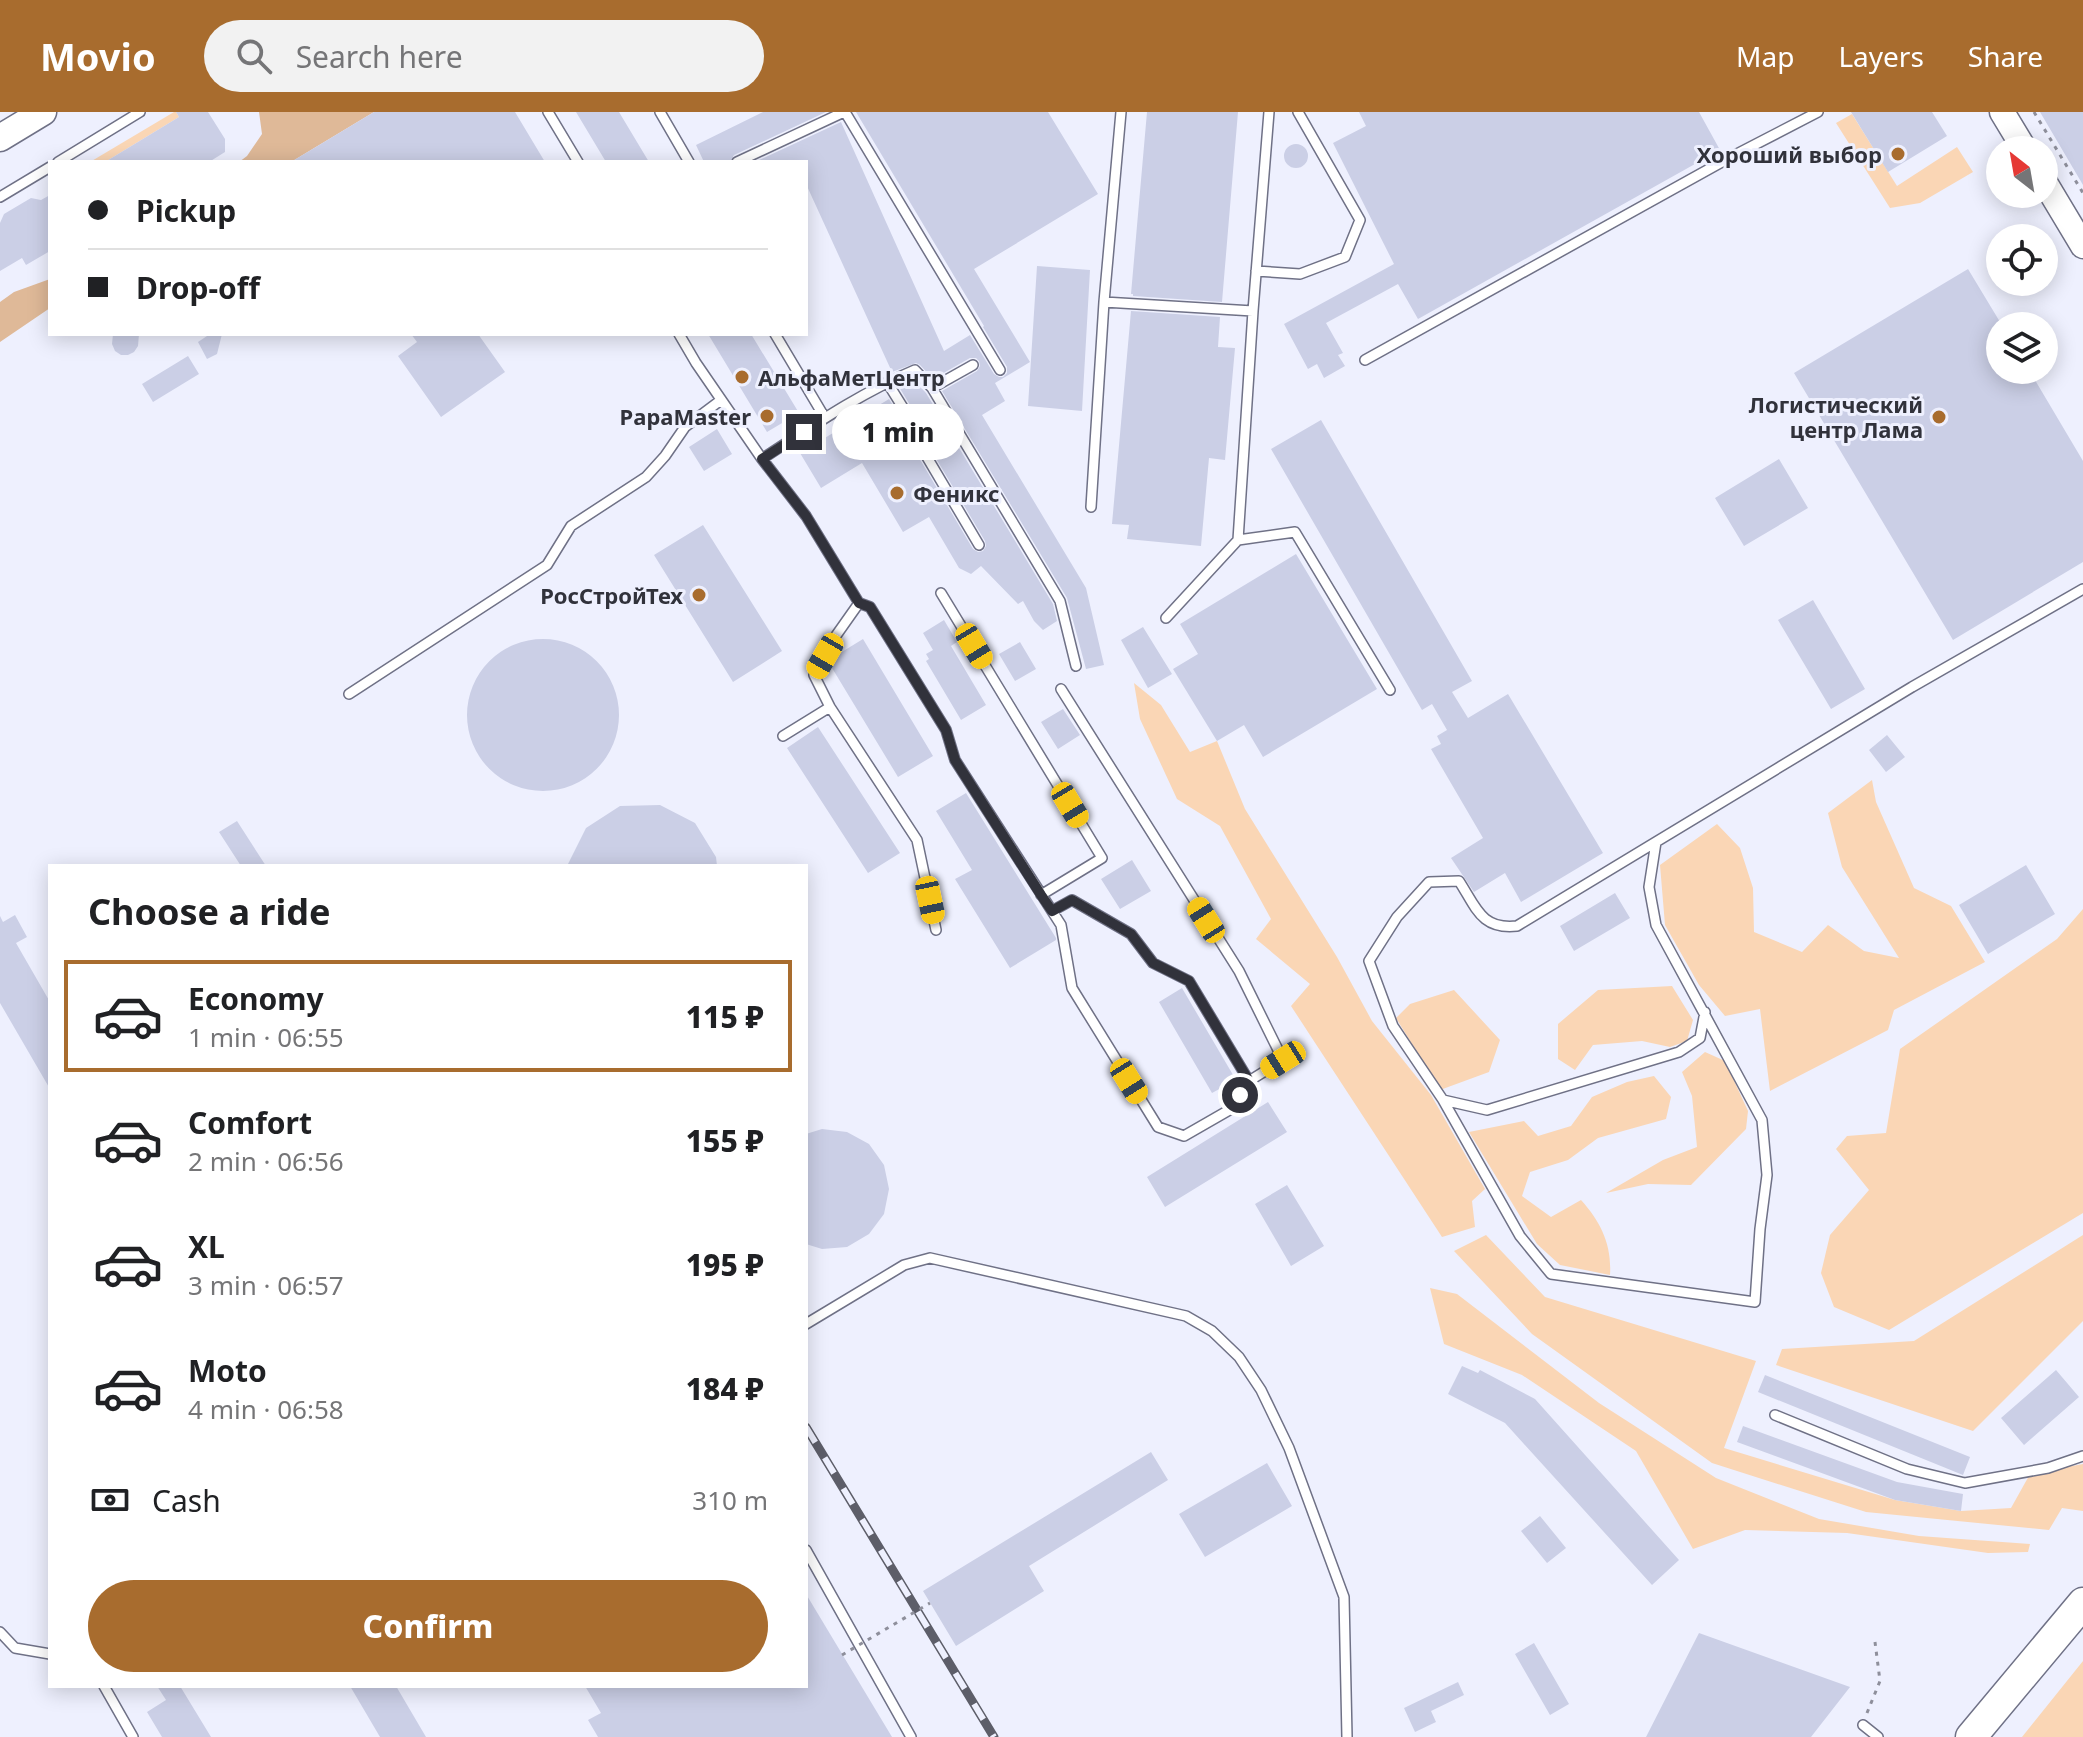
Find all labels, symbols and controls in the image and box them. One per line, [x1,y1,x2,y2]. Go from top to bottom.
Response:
search box [204,20,764,92]
text: Movio [40,30,156,82]
icon: search [232,34,276,78]
text: Search here [296,36,463,77]
text: Map [1736,37,1794,75]
text: Layers [1838,37,1924,75]
text: Share [1968,37,2043,75]
north arrow [1986,136,2058,208]
map controls [1986,136,2058,384]
place label: Хороший выбор [1697,139,1882,169]
marker: Хороший выбор [1889,145,1907,163]
text: Pickup [136,190,236,231]
button: locate [1986,224,2058,296]
text: Drop-off [136,267,260,308]
button: layers [1986,312,2058,384]
place label: АльфаМетЦентр [758,362,945,392]
marker: АльфаМетЦентр [733,368,751,386]
place label: Логистический центр Лама [1749,389,1923,444]
place label: PapaMaster [620,401,751,431]
callout: 1 min [832,404,964,460]
marker: PapaMaster [758,407,776,425]
marker: Логистический центр Лама [1930,408,1948,426]
route end [786,414,822,450]
text: 1 min [862,414,934,450]
place label: Феникс [913,478,1000,508]
marker: Феникс [888,484,906,502]
place label: РосСтройТех [540,580,683,610]
marker: РосСтройТех [690,586,708,604]
car [951,619,997,673]
car [803,629,847,683]
car [1047,778,1093,832]
car [913,874,947,926]
text: Choose a ride [88,887,330,936]
car [1183,893,1229,947]
text: Economy [188,978,324,1019]
icon: car [92,980,164,1052]
text: 115 ₽ [686,996,764,1037]
text: 1 min · 06:55 [188,1019,344,1055]
car [1256,1037,1310,1083]
car [1106,1054,1152,1108]
route start [1222,1077,1258,1113]
text: Comfort [188,1102,312,1143]
icon: car [92,1104,164,1176]
text: 155 ₽ [686,1120,764,1161]
text: 2 min · 06:56 [188,1143,344,1179]
text: XL [188,1226,225,1267]
icon: car [92,1228,164,1300]
text: 195 ₽ [686,1244,764,1285]
text: 3 min · 06:57 [188,1267,344,1303]
text: Moto [188,1350,267,1391]
icon: car [92,1352,164,1424]
text: 184 ₽ [686,1368,764,1409]
text: 4 min · 06:58 [188,1391,344,1427]
icon: cash [88,1478,132,1522]
text: Cash [152,1480,221,1521]
text: 310 m [692,1482,768,1518]
button: Confirm [88,1580,768,1672]

